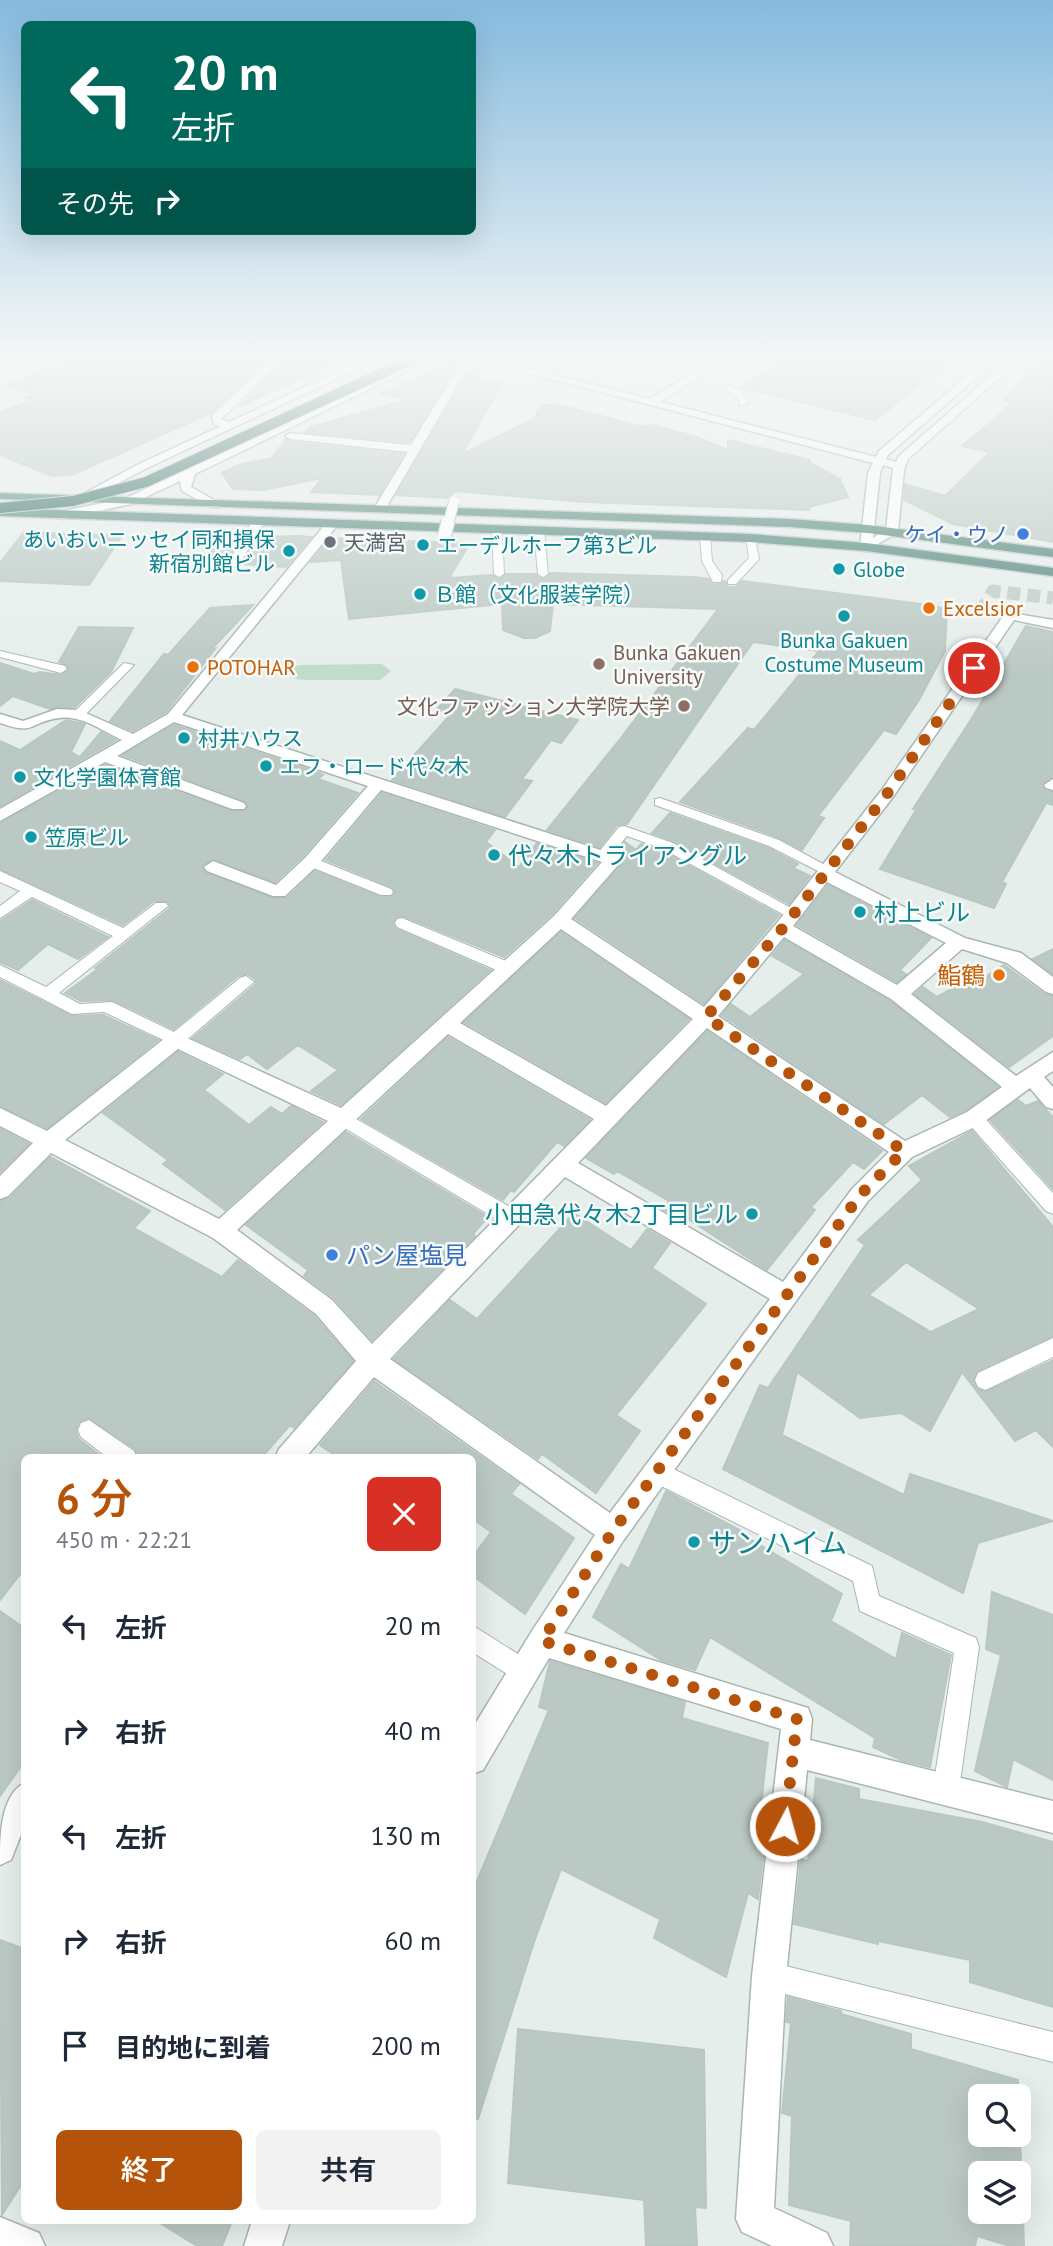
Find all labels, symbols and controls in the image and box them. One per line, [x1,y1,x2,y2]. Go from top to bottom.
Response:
text: 20 m [171,40,278,104]
icon: left [56,49,147,140]
text: 左折 [171,106,235,148]
icon: right [148,182,186,220]
text: その先 [56,187,134,220]
place label: ケイ・ウノ [904,521,1009,548]
place label: あいおいニッセイ同和損保 新宿別館ビル [23,526,275,577]
marker: ケイ・ウノ [1015,526,1031,542]
place label: 天満宮 [344,529,407,556]
place label: エーデルホーフ第3ビル [437,532,657,559]
marker: 天満宮 [322,534,338,550]
marker: エーデルホーフ第3ビル [415,537,431,553]
marker: あいおいニッセイ同和損保 新宿別館ビル [281,543,297,559]
place label: Globe [853,556,905,583]
marker: Globe [831,561,847,577]
place label: Ｂ館（文化服装学院） [434,581,644,608]
marker: Ｂ館（文化服装学院） [412,586,428,602]
place label: Excelsior [943,595,1023,622]
marker: Excelsior [921,600,937,616]
marker: Bunka Gakuen Costume Museum [836,608,852,624]
place label: Bunka Gakuen Costume Museum [765,627,923,678]
pin [944,638,1004,698]
place label: Bunka Gakuen University [613,639,741,690]
icon: arrive [955,649,993,687]
place label: POTOHAR [207,654,296,681]
marker: Bunka Gakuen University [591,656,607,672]
marker: POTOHAR [185,659,201,675]
place label: 文化ファッション大学院大学 [397,693,670,720]
marker: 文化ファッション大学院大学 [676,698,692,714]
place label: 村井ハウス [198,725,303,752]
marker: 村井ハウス [176,730,192,746]
place label: エフ・ロード代々木 [280,753,469,780]
marker: エフ・ロード代々木 [258,758,274,774]
place label: 文化学園体育館 [34,764,181,791]
marker: 文化学園体育館 [12,769,28,785]
place label: 笠原ビル [45,824,129,851]
marker: 笠原ビル [23,829,39,845]
place label: 代々木トライアングル [508,840,747,871]
marker: 代々木トライアングル [486,847,502,863]
place label: 村上ビル [874,897,970,928]
marker: 村上ビル [852,904,868,920]
place label: 鮨鶴 [937,960,985,991]
marker: 鮨鶴 [991,967,1007,983]
place label: 小田急代々木2丁目ビル [485,1199,738,1230]
marker: 小田急代々木2丁目ビル [744,1206,760,1222]
place label: パン屋塩見 [346,1240,467,1271]
marker: パン屋塩見 [324,1247,340,1263]
text: 6 分 [56,1471,132,1526]
button: close [367,1477,441,1551]
place label: サンハイム [708,1524,847,1561]
text: 450 m · 22:21 [56,1525,192,1554]
marker: サンハイム [686,1534,702,1550]
icon: left [56,1607,94,1645]
text: 20 m [385,1609,441,1642]
text: 左折 [115,1611,167,1644]
icon: right [56,1712,94,1750]
text: 40 m [385,1714,441,1747]
text: 右折 [115,1716,167,1749]
position arrow [748,1789,822,1863]
icon: left [56,1817,94,1855]
text: 130 m [370,1819,441,1852]
text: 左折 [115,1821,167,1854]
icon: right [56,1922,94,1960]
text: 60 m [385,1924,441,1957]
text: 右折 [115,1926,167,1959]
icon: arrive [56,2027,94,2065]
text: 200 m [370,2029,441,2062]
text: 目的地に到着 [115,2031,271,2064]
map controls [968,2084,1031,2224]
button: search [968,2084,1031,2147]
button: 終了 [56,2130,242,2210]
button: 共有 [256,2130,441,2210]
button: layers [968,2161,1031,2224]

